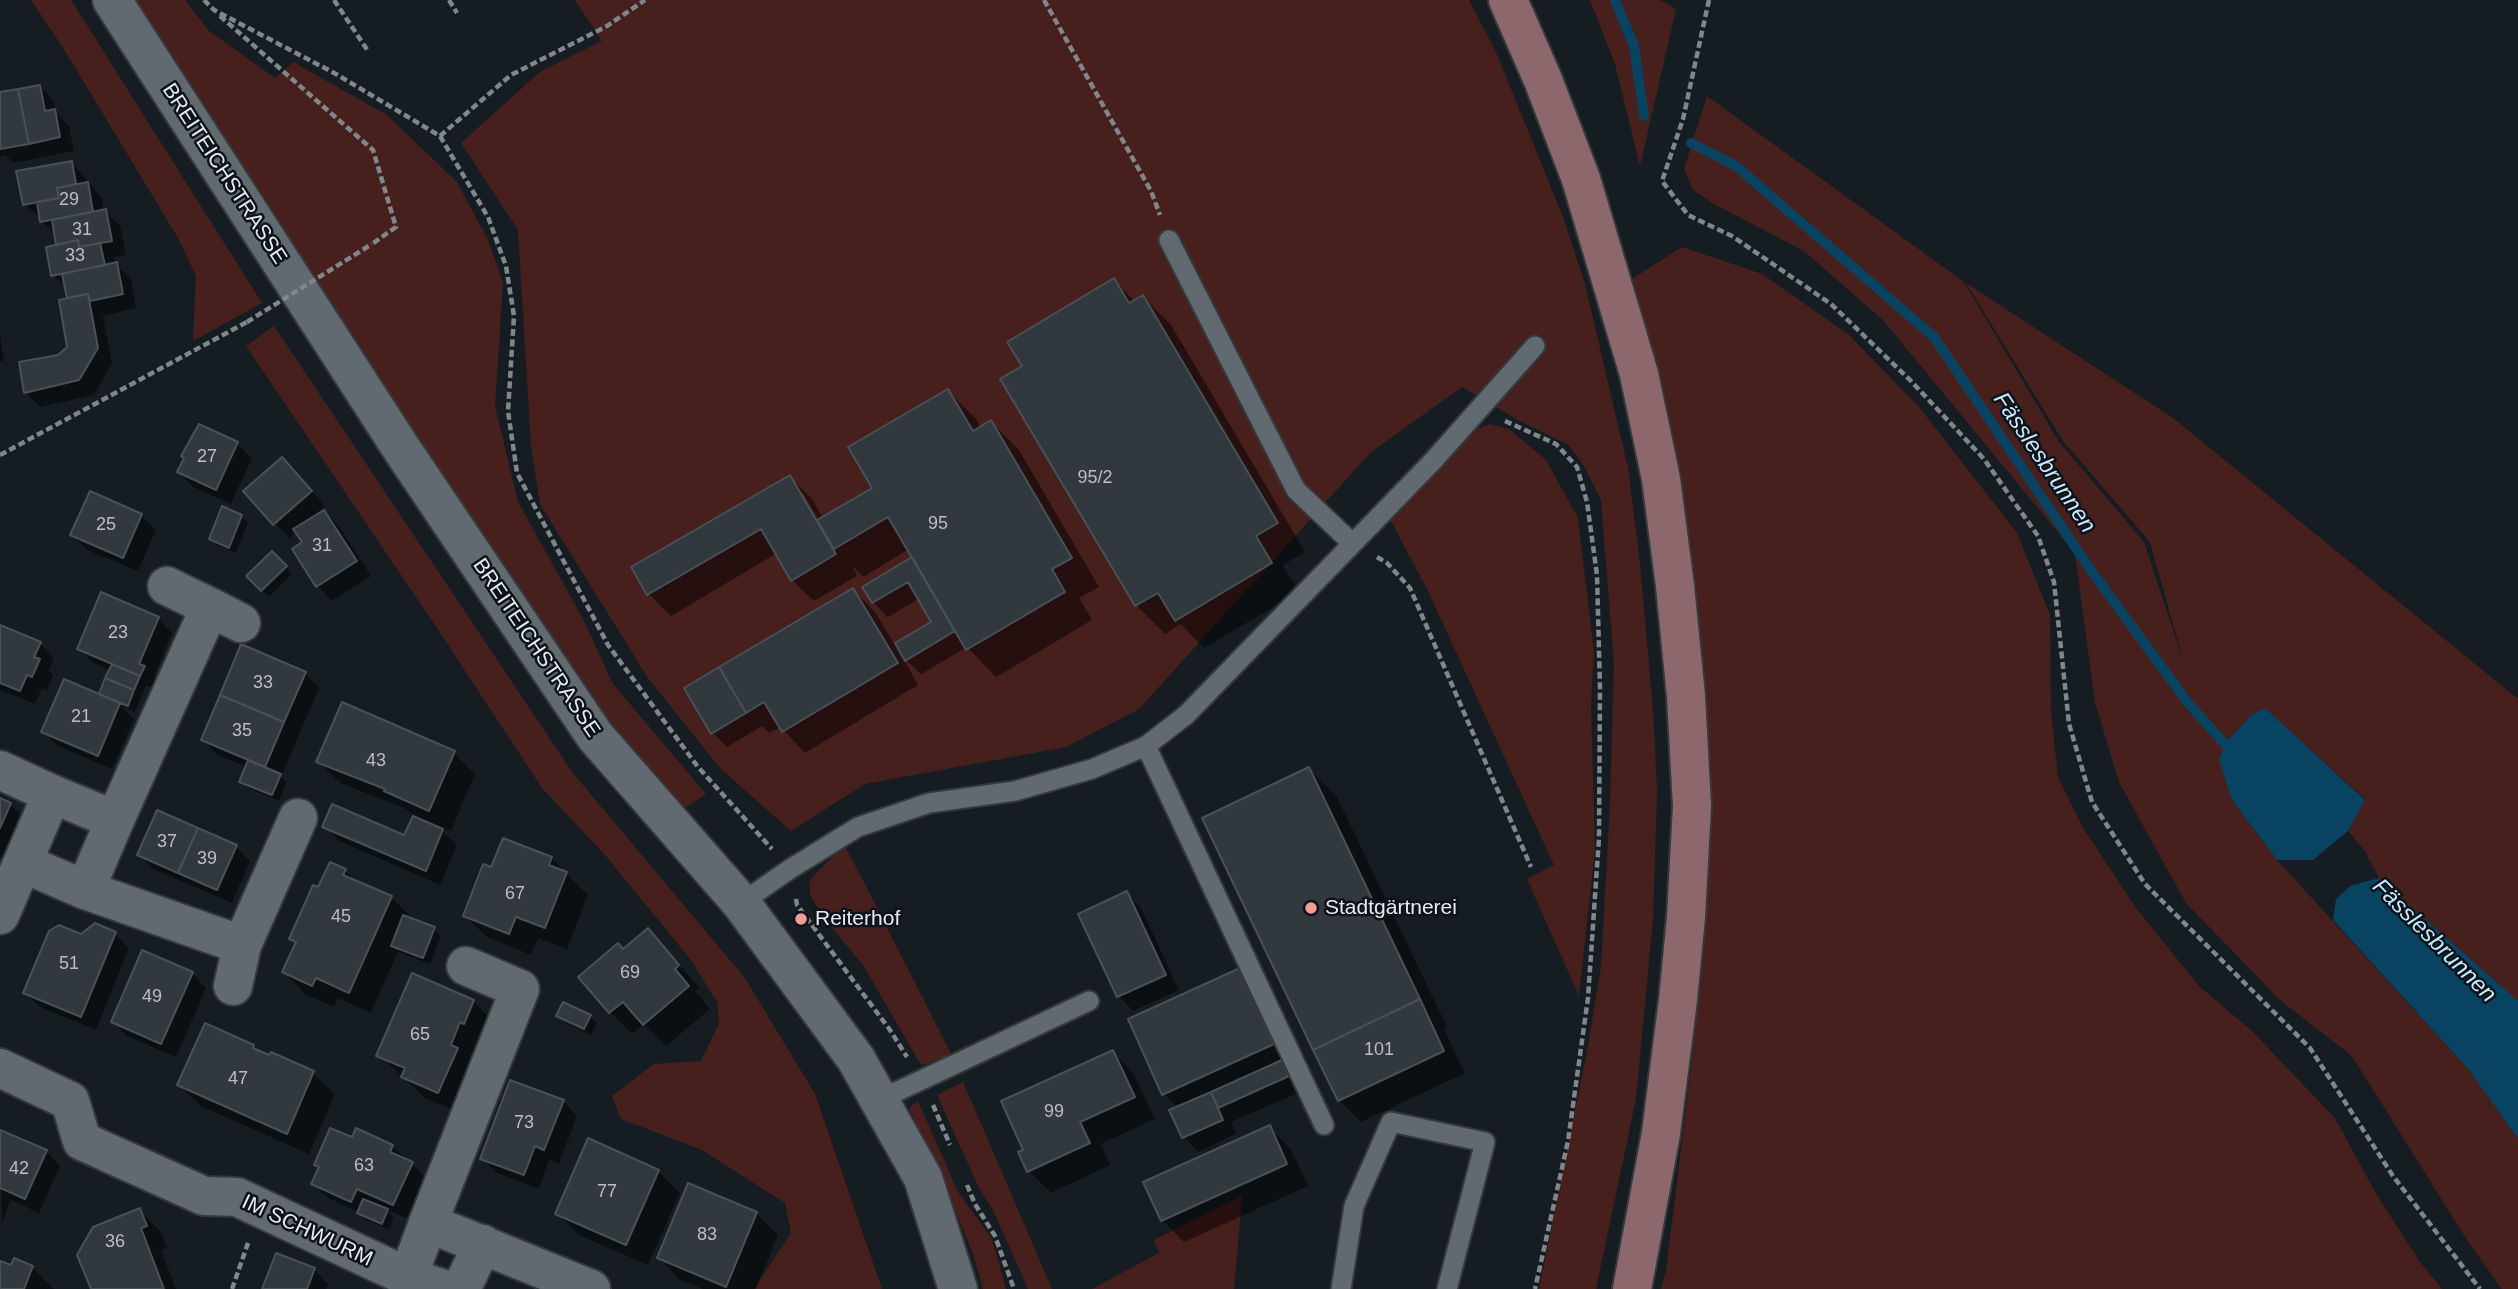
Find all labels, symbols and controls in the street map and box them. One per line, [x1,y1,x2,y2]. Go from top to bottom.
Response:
street label: BREITEICHSTRASSE [156,79,292,269]
house number: 29 [59,189,79,211]
house number: 31 [72,219,92,241]
house number: 33 [65,245,85,267]
water label: Fässlesbrunnen [1987,387,2101,539]
house number: 27 [197,446,217,468]
house number: 95/2 [1077,467,1113,489]
house number: 95 [928,513,948,535]
house number: 25 [96,514,116,536]
house number: 31 [312,535,332,557]
street label: BREITEICHSTRASSE [467,554,605,742]
house number: 23 [108,622,128,644]
house number: 33 [253,672,273,694]
house number: 21 [71,706,91,728]
house number: 35 [232,720,252,742]
house number: 43 [366,750,386,772]
house number: 37 [157,831,177,853]
house number: 39 [197,848,217,870]
water label: Fässlesbrunnen [2366,873,2502,1009]
house number: 67 [505,883,525,905]
place label: Stadtgärtnerei [1325,895,1457,921]
marker: Stadtgärtnerei [1303,900,1319,916]
house number: 45 [331,906,351,928]
place label: Reiterhof [815,906,900,932]
marker: Reiterhof [793,911,809,927]
house number: 51 [59,953,79,975]
house number: 69 [620,962,640,984]
house number: 49 [142,986,162,1008]
house number: 65 [410,1024,430,1046]
house number: 101 [1364,1039,1394,1061]
house number: 47 [228,1068,248,1090]
house number: 99 [1044,1101,1064,1123]
house number: 73 [514,1112,534,1134]
house number: 63 [354,1155,374,1177]
house number: 42 [9,1158,29,1180]
house number: 77 [597,1181,617,1203]
street label: IM SCHWURM [238,1190,376,1272]
house number: 83 [697,1224,717,1246]
house number: 36 [105,1231,125,1253]

